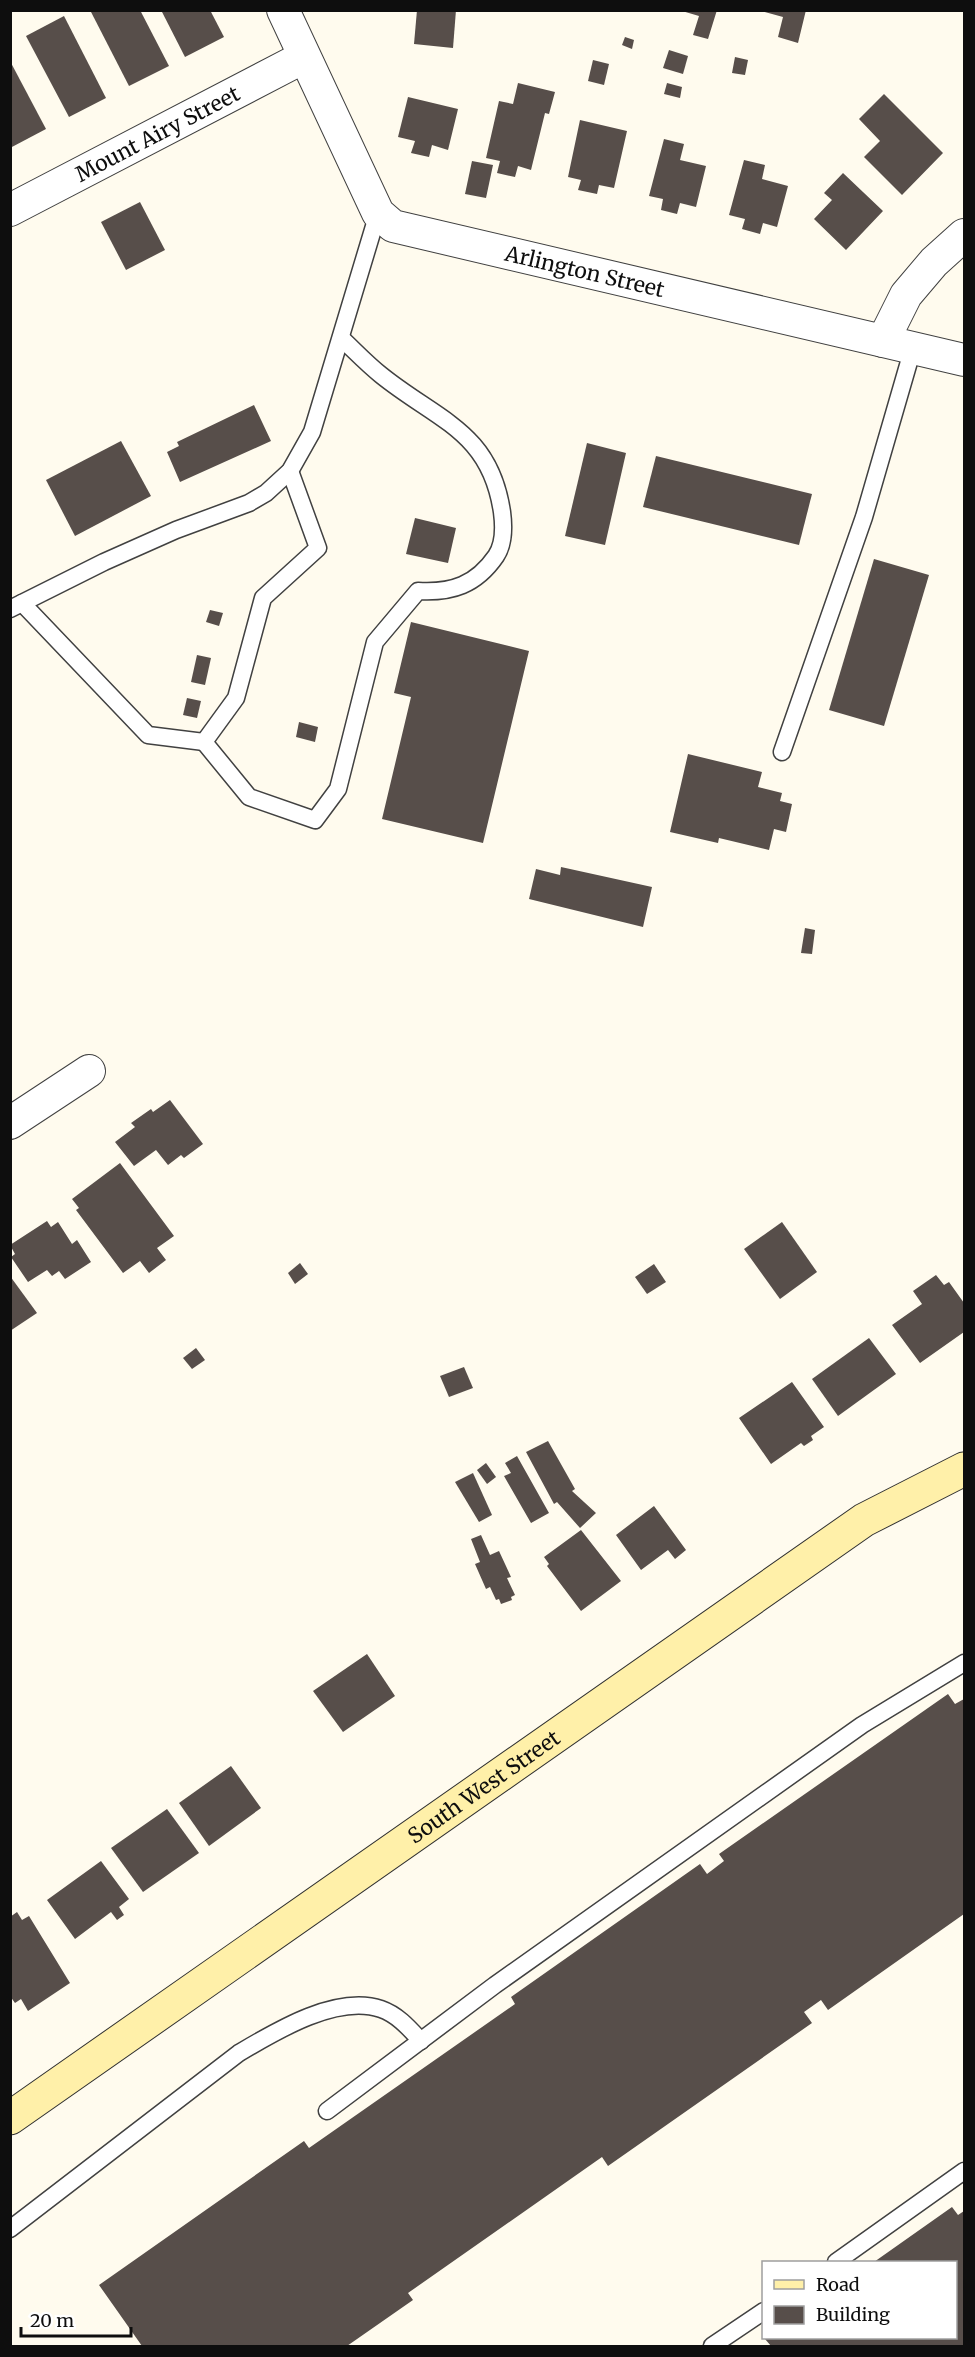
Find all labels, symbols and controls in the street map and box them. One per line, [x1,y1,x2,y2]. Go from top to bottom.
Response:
street label: Mount Airy Street [70,79,244,187]
street label: Arlington Street [502,239,667,303]
street label: South West Street [402,1724,565,1849]
legend [762,2261,957,2339]
text: Road [816,2273,860,2296]
scale bar [21,2300,130,2338]
text: Building [816,2303,890,2326]
text: 20 m [30,2309,74,2332]

